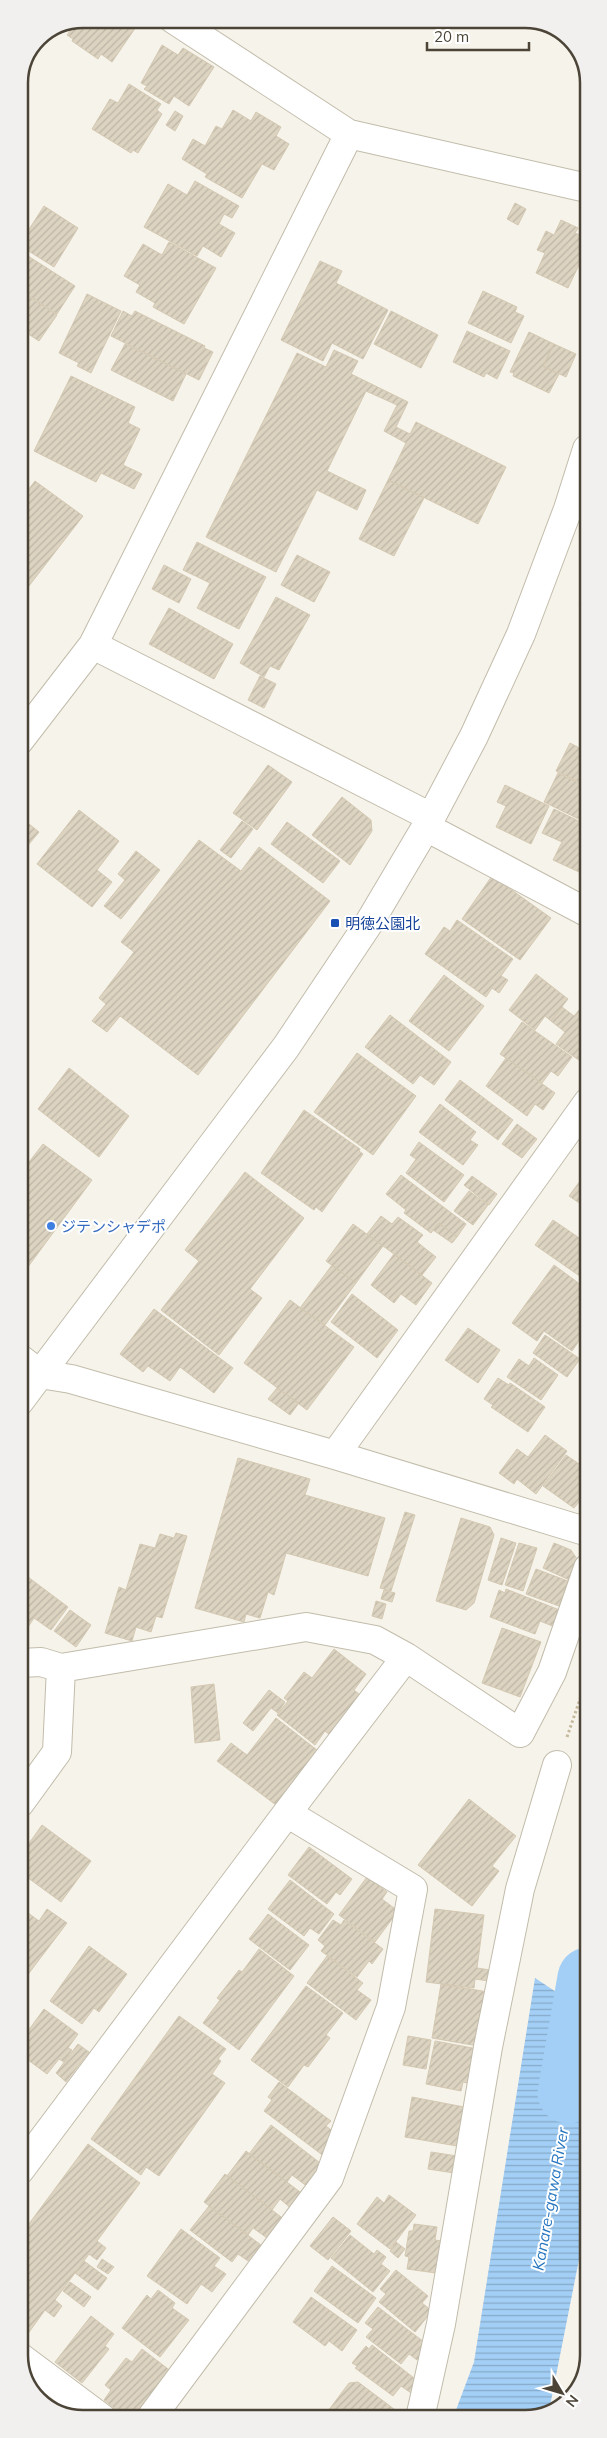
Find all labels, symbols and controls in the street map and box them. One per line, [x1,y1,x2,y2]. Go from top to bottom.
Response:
scale bar [427,20,530,52]
text: 20 m [434,27,469,46]
place label: 明徳公園北 [345,914,420,933]
marker: 明徳公園北 [329,917,341,929]
place label: ジテンシャデポ [61,1217,166,1236]
marker: ジテンシャデポ [45,1220,57,1232]
water label: Kanare-gawa River [528,2125,573,2272]
north arrow [537,2368,587,2418]
text: N [562,2391,583,2411]

